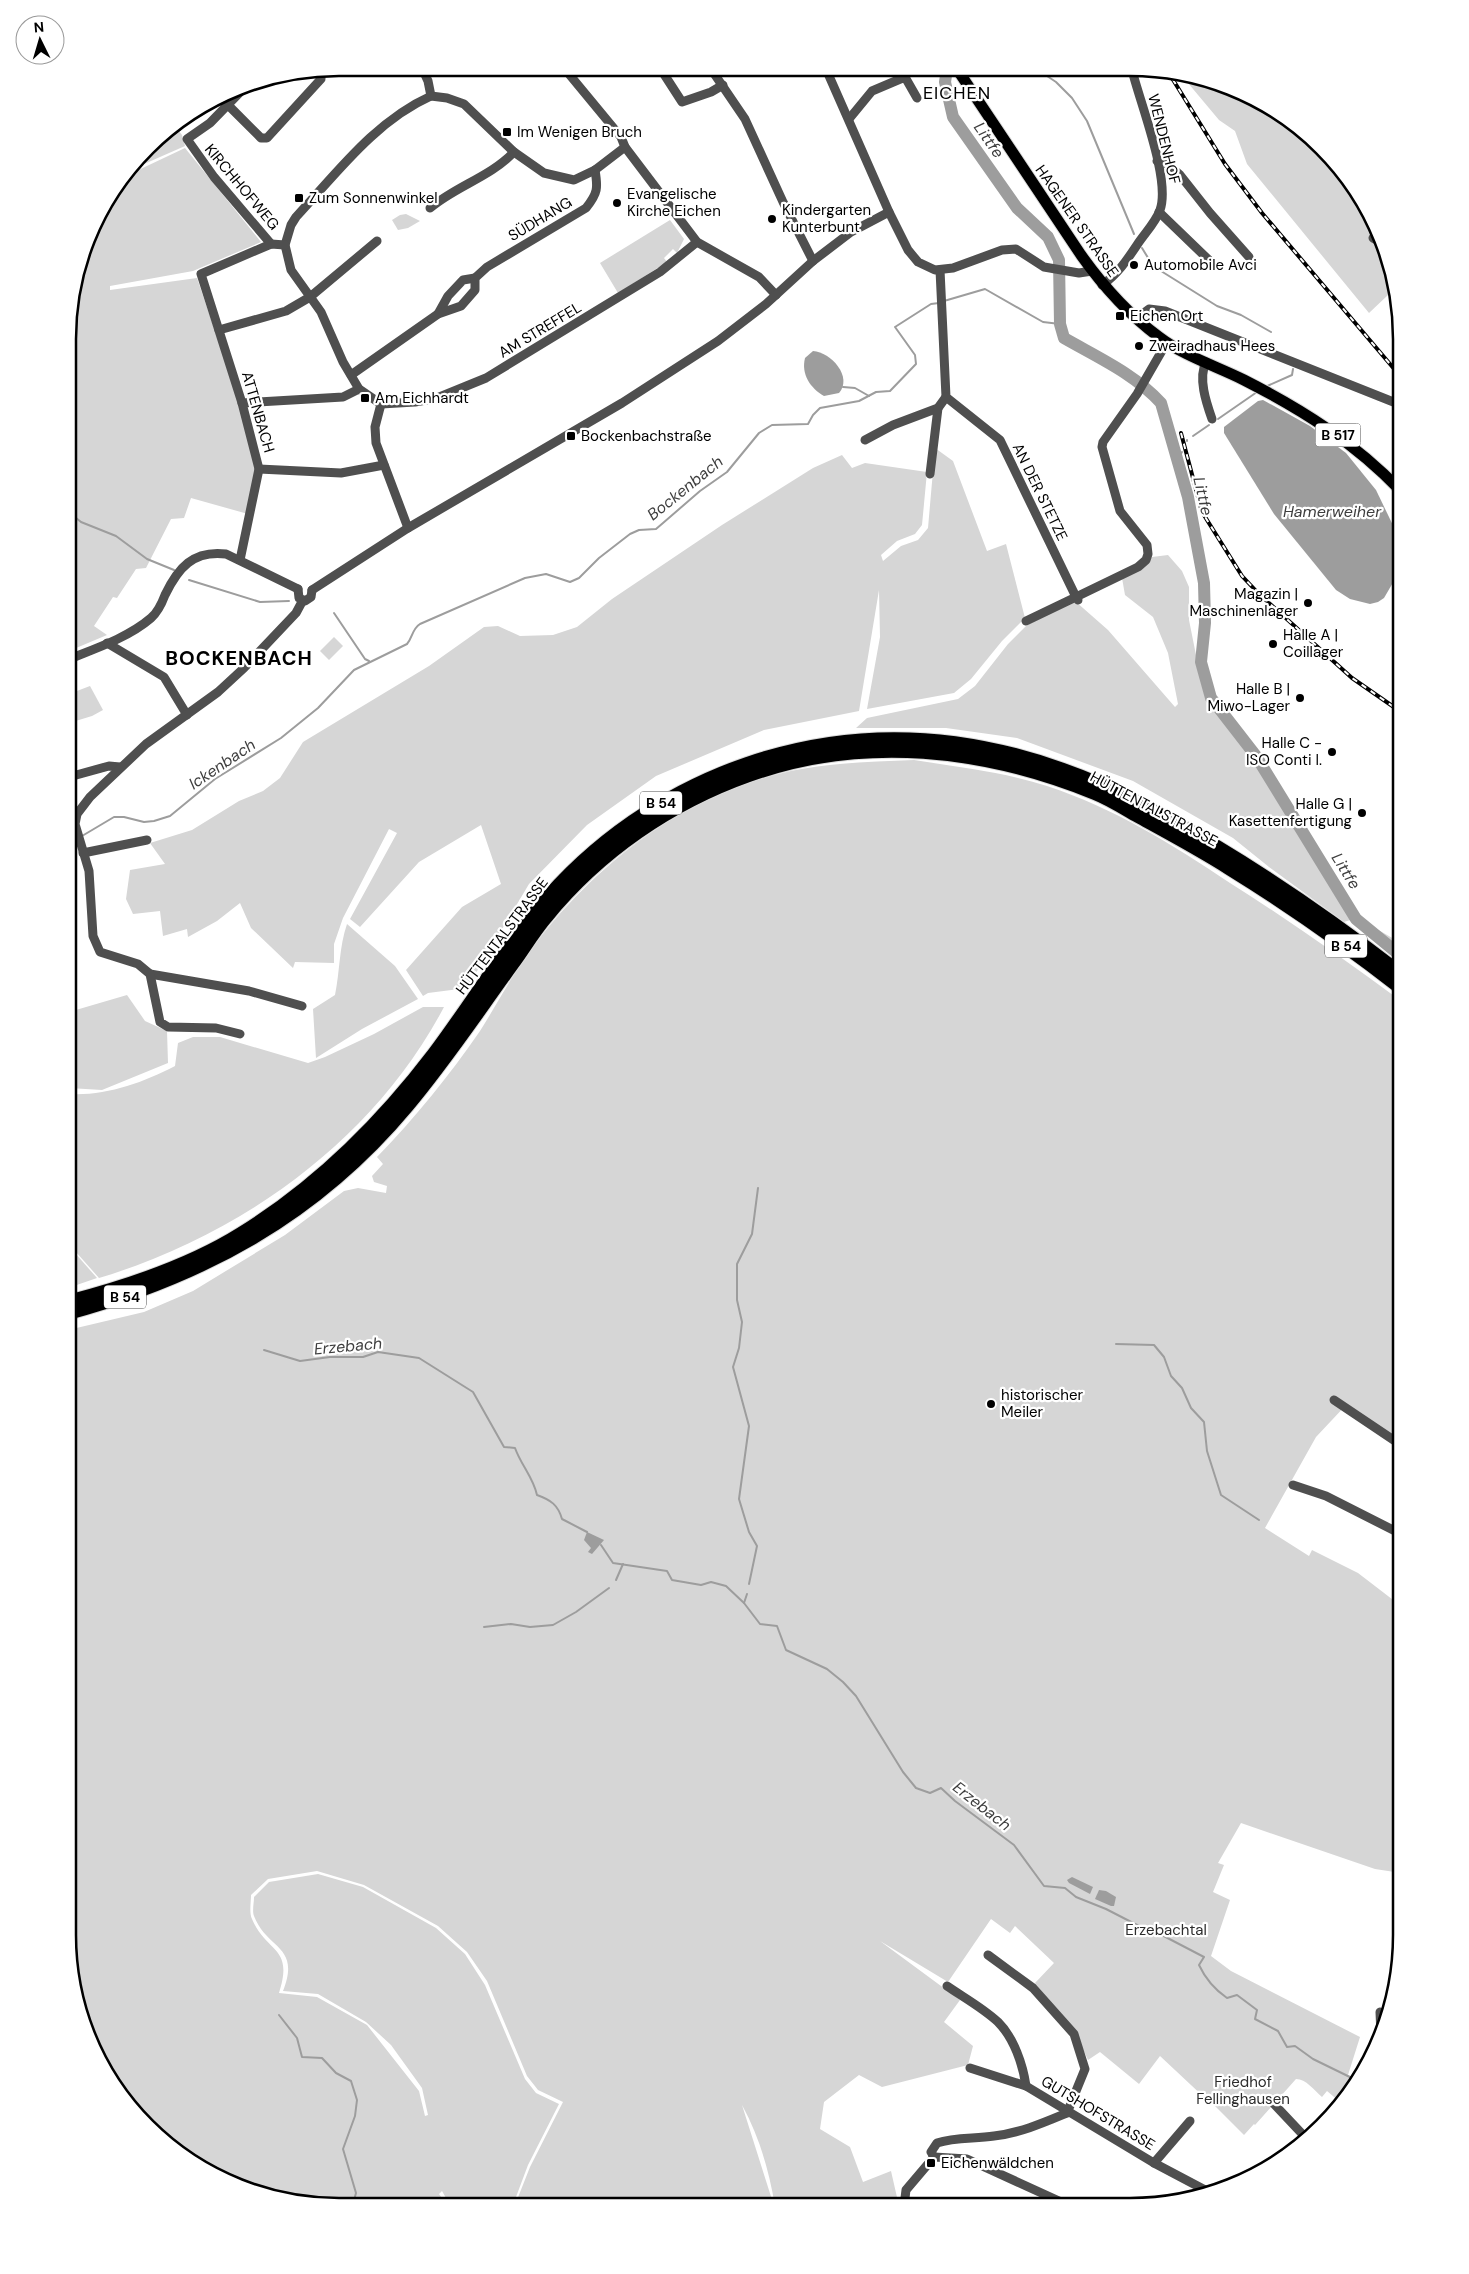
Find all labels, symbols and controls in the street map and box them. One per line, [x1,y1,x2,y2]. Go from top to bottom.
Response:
north arrow [15,15,65,65]
text: N [33,18,45,36]
district label: EICHEN [923,81,991,105]
street label: WENDENHOF [1143,92,1185,186]
water label: Littfe [969,118,1009,162]
place label: Im Wenigen Bruch [517,122,642,142]
marker: Im Wenigen Bruch [501,126,513,138]
street label: KIRCHHOFWEG [200,140,284,234]
street label: HAGENER STRASSE [1031,161,1123,281]
place label: Evangelische Kirche Eichen [627,184,721,221]
place label: Zum Sonnenwinkel [309,188,438,208]
marker: Zum Sonnenwinkel [293,192,305,204]
street label: SÜDHANG [505,192,575,246]
marker: Evangelische Kirche Eichen [611,197,623,209]
place label: Kindergarten Kunterbunt [782,200,871,237]
marker: Kindergarten Kunterbunt [766,213,778,225]
place label: Automobile Avci [1144,255,1257,275]
marker: Automobile Avci [1128,259,1140,271]
street label: AM STREFFEL [495,297,585,363]
place label: Eichen Ort [1130,306,1204,326]
marker: Eichen Ort [1114,310,1126,322]
place label: Zweiradhaus Hees [1149,336,1275,356]
marker: Zweiradhaus Hees [1133,340,1145,352]
street label: ATTENBACH [237,369,279,455]
place label: Am Eichhardt [375,388,469,408]
marker: Am Eichhardt [359,392,371,404]
road number: B 517 [1316,424,1360,446]
place label: Bockenbachstraße [581,426,711,446]
marker: Bockenbachstraße [565,430,577,442]
street label: AN DER STETZE [1008,440,1072,544]
water label: Bockenbach [643,451,727,525]
water label: Littfe [1188,475,1218,517]
water label: Hamerweiher [1283,501,1382,522]
place label: Magazin | Maschinenlager [1190,584,1298,621]
marker: Magazin | Maschinenlager [1302,597,1314,609]
place label: Halle A | Coillager [1283,625,1344,662]
marker: Halle A | Coillager [1267,638,1279,650]
district label: BOCKENBACH [165,645,313,671]
place label: Halle B | Miwo-Lager [1207,679,1290,716]
marker: Halle B | Miwo-Lager [1294,692,1306,704]
place label: Halle C - ISO Conti I. [1246,733,1322,770]
water label: Ickenbach [185,734,259,794]
marker: Halle C - ISO Conti I. [1326,746,1338,758]
street label: HÜTTENTALSTRASSE [1087,767,1221,851]
road number: B 54 [640,791,682,814]
place label: Halle G | Kasettenfertigung [1229,794,1352,831]
marker: Halle G | Kasettenfertigung [1356,807,1368,819]
water label: Littfe [1327,849,1365,893]
street label: HÜTTENTALSTRASSE [451,873,553,999]
road number: B 54 [1325,934,1367,958]
road number: B 54 [104,1285,146,1308]
water label: Erzebach [313,1333,383,1359]
place label: historischer Meiler [1001,1385,1083,1422]
marker: historischer Meiler [985,1398,997,1410]
water label: Erzebach [949,1777,1015,1835]
park label: Erzebachtal [1125,1920,1207,1940]
street label: GUTSHOFSTRASSE [1037,2071,1159,2155]
park label: Friedhof Fellinghausen [1196,2072,1290,2109]
place label: Eichenwäldchen [941,2153,1054,2173]
marker: Eichenwäldchen [925,2157,937,2169]

